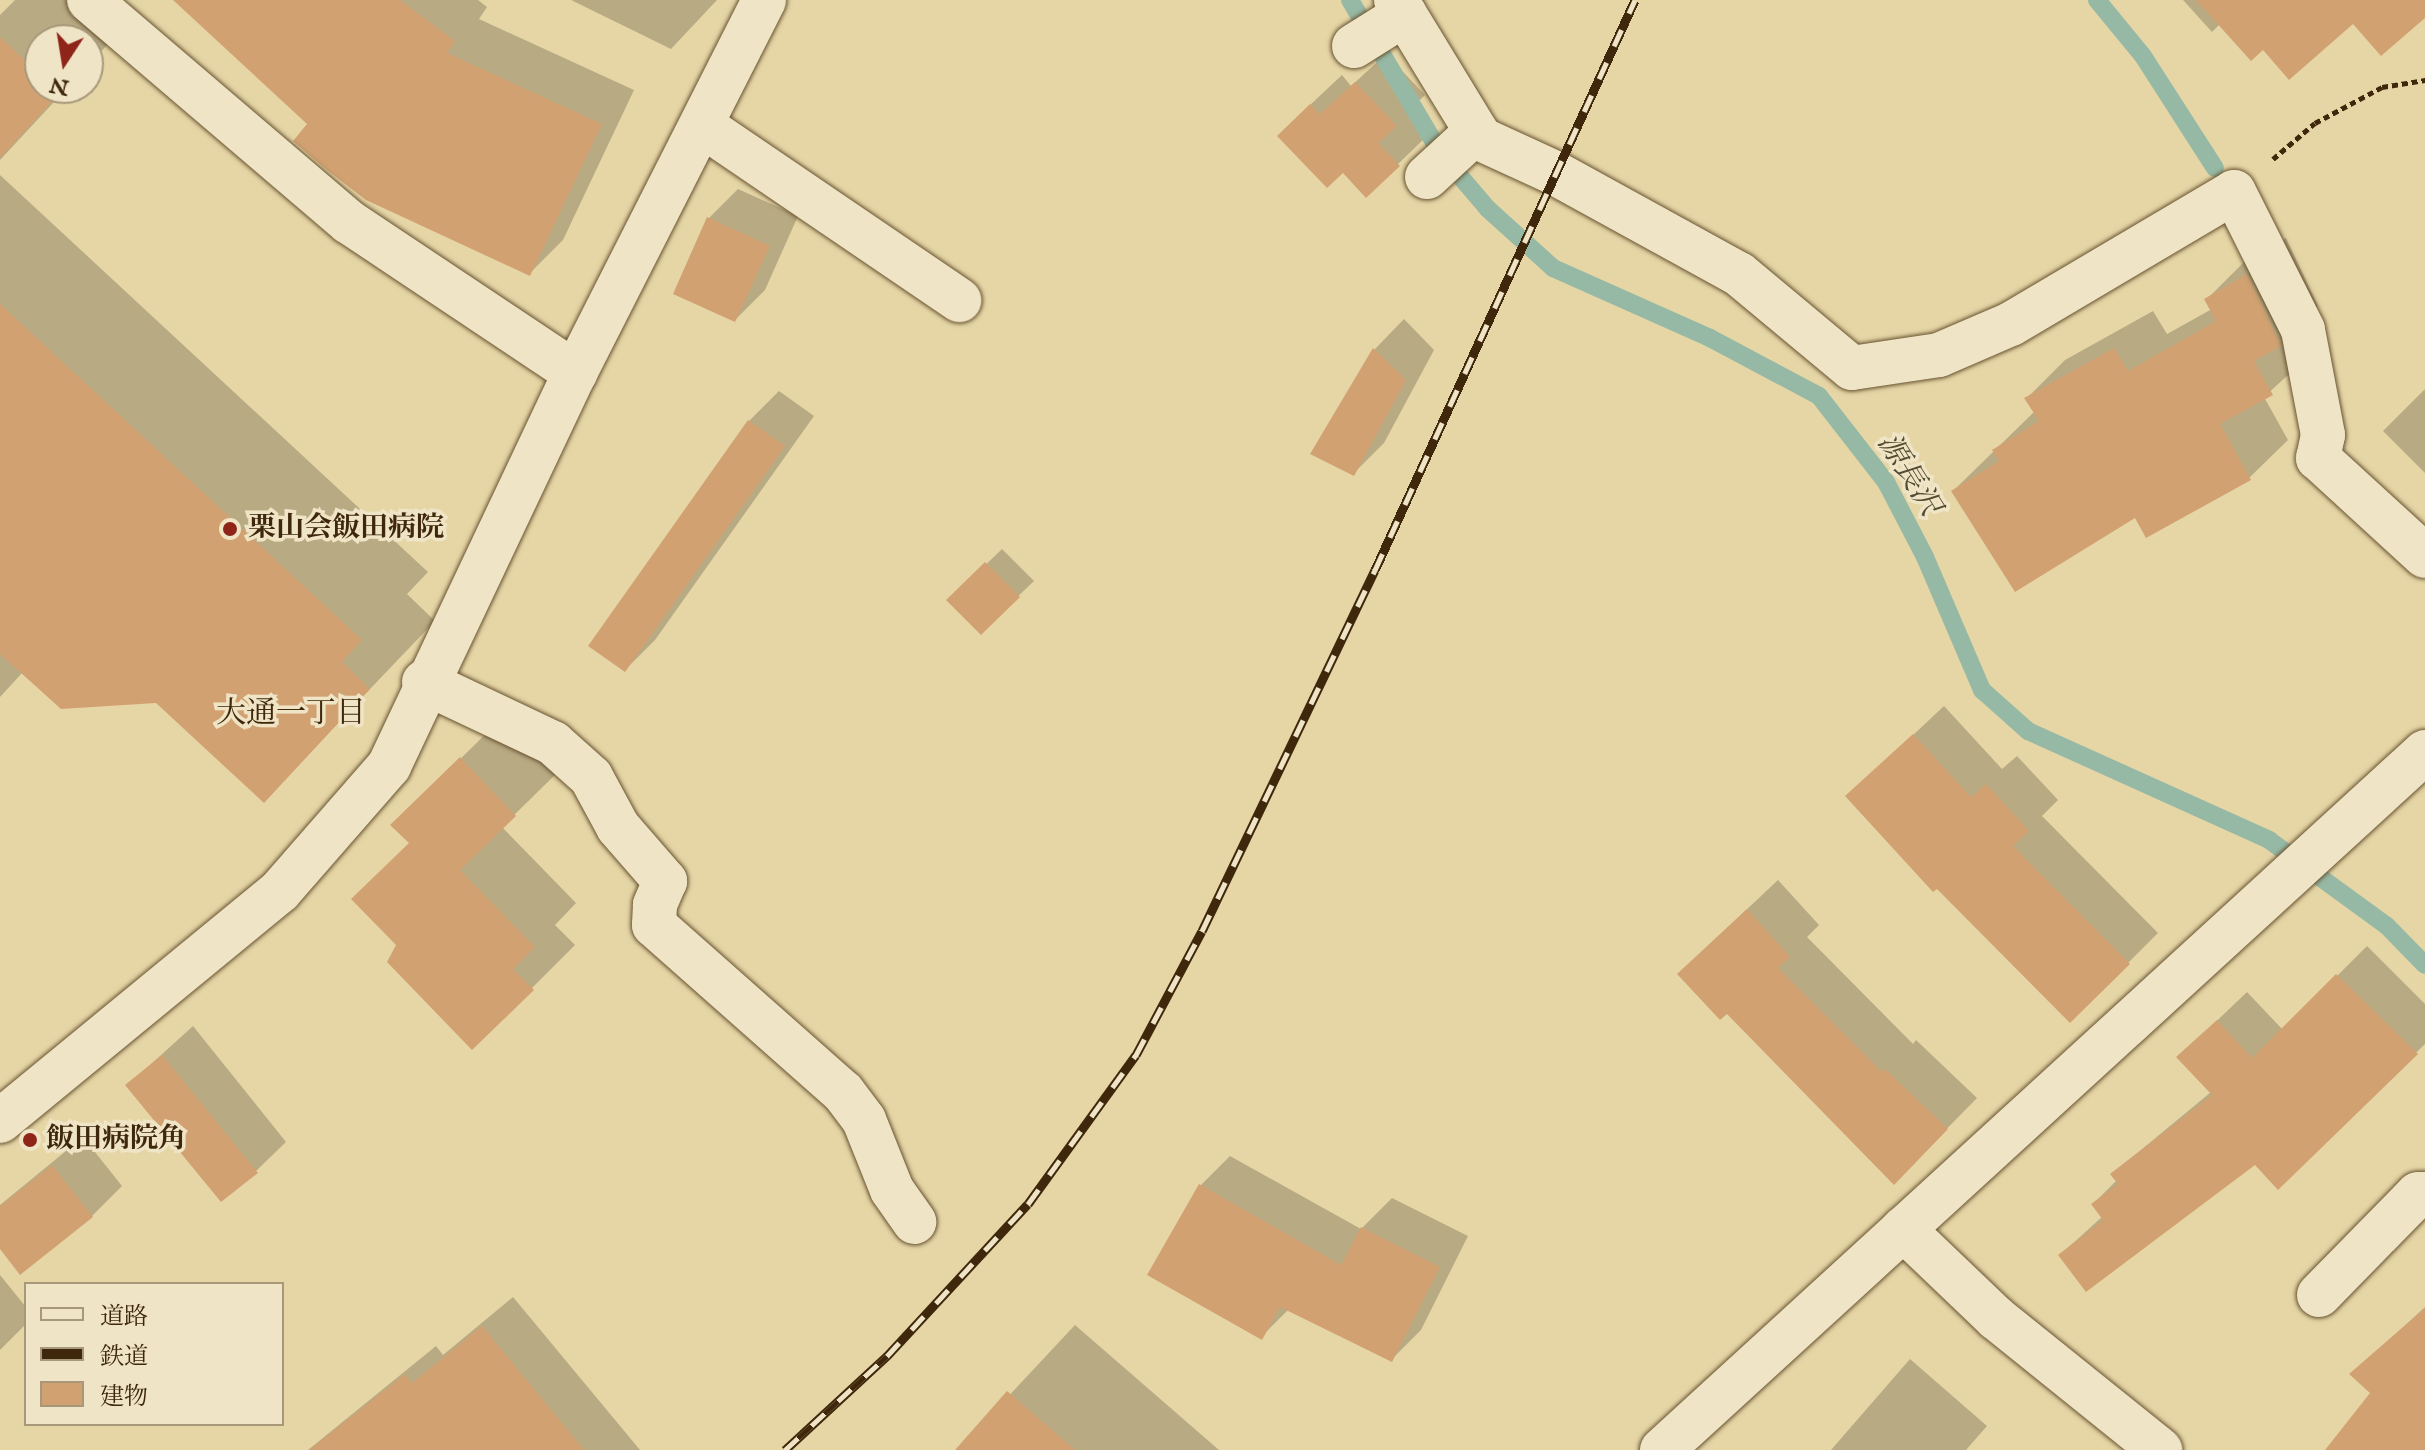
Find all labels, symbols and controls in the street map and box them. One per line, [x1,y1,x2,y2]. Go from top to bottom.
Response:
north arrow [24,24,104,104]
text: N [47,70,72,101]
water label: 源長沢 [1869,427,1947,523]
place label: 栗山会飯田病院 [248,512,444,546]
marker: 栗山会飯田病院 [219,518,241,540]
district label: 大通一丁目 [216,696,366,732]
place label: 飯田病院角 [46,1123,186,1157]
marker: 飯田病院角 [21,1131,39,1149]
legend [24,1282,284,1426]
text: 道路 [100,1302,148,1333]
text: 鉄道 [100,1342,148,1373]
text: 建物 [100,1382,148,1413]

